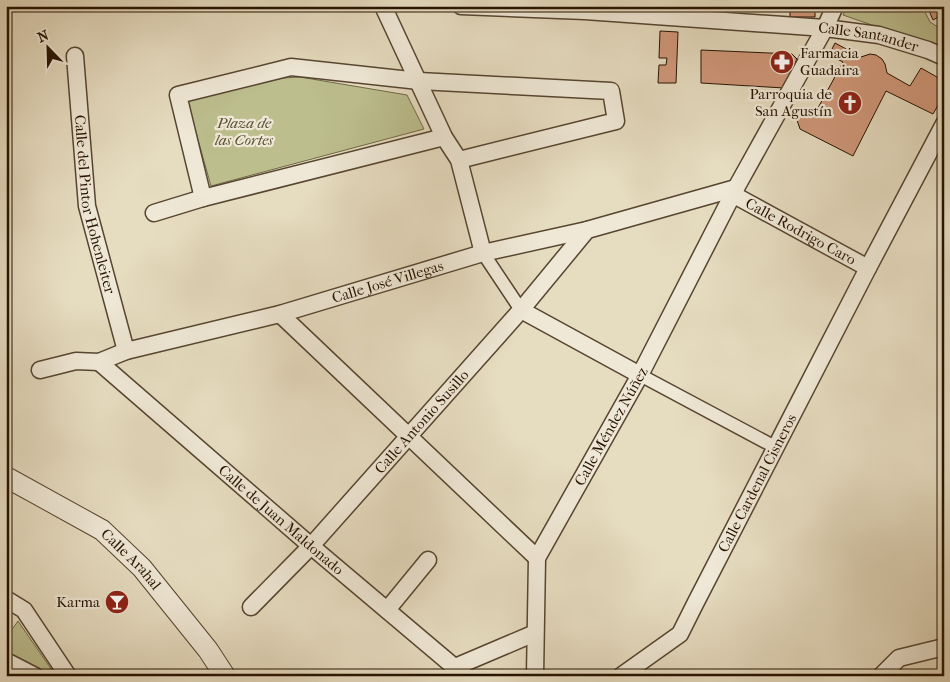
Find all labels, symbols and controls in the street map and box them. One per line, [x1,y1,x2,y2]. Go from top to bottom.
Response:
street label: Calle Santander [818,19,921,56]
north arrow [22,22,72,72]
text: N [35,26,52,46]
place label: Farmacia Guadaira [800,44,860,79]
pharmacy icon: Farmacia Guadaira [769,49,795,75]
place label: Parroquia de San Agustín [749,85,833,120]
church icon: Parroquia de San Agustín [837,90,863,116]
street label: Calle del Pintor Hohenleiter [71,114,119,296]
park label: Plaza de las Cortes [214,114,273,149]
street label: Calle Rodrigo Caro [742,194,859,269]
street label: Calle José Villegas [330,256,446,307]
street label: Calle Méndez Núñez [571,364,652,489]
street label: Calle Antonio Susillo [371,366,473,477]
street label: Calle Cardenal Cisneros [714,410,801,555]
street label: Calle de Juan Maldonado [215,461,348,579]
street label: Calle Arahal [97,525,165,593]
bar icon: Karma [104,589,130,615]
place label: Karma [56,593,101,611]

